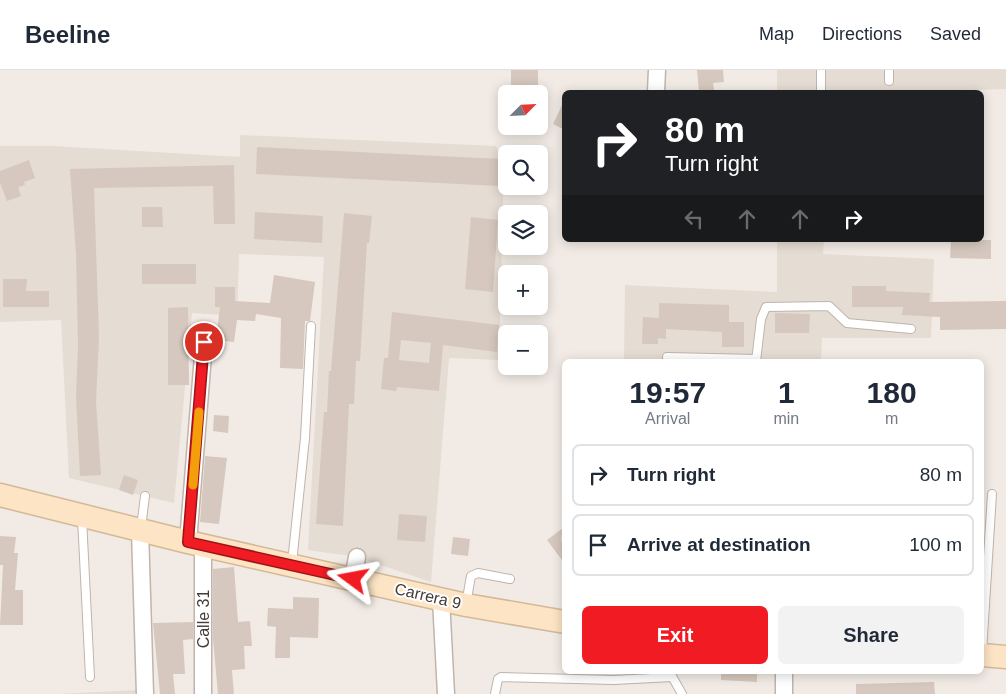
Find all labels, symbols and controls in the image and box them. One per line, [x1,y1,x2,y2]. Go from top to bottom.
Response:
text: Beeline [25,21,110,48]
text: Map [759,24,794,44]
text: Directions [822,24,902,44]
text: Saved [930,24,981,44]
north arrow [498,85,548,135]
map controls [498,85,548,375]
icon: right [582,110,647,175]
text: 80 m [665,110,745,149]
button: search [498,145,548,195]
text: Turn right [665,151,758,176]
button: layers [498,205,548,255]
icon: left [680,205,708,233]
icon: ahead [733,205,761,233]
icon: ahead [786,205,814,233]
icon: right [839,205,867,233]
button: + [498,265,548,315]
pin [183,321,225,363]
button: − [498,325,548,375]
icon: arrive [190,328,218,356]
text: 19:57 [629,376,706,409]
text: 1 [778,376,795,409]
text: 180 [867,376,917,409]
text: Arrival [645,410,690,427]
text: min [773,410,799,427]
text: m [885,410,898,427]
icon: right [584,461,612,489]
text: Turn right [627,464,715,485]
text: 80 m [920,464,962,485]
icon: arrive [584,531,612,559]
text: Arrive at destination [627,534,811,555]
text: 100 m [909,534,962,555]
position arrow [326,552,378,604]
street label: Carrera 9 [393,580,463,612]
street label: Calle 31 [195,590,212,648]
button: Exit [582,606,768,664]
button: Share [778,606,964,664]

